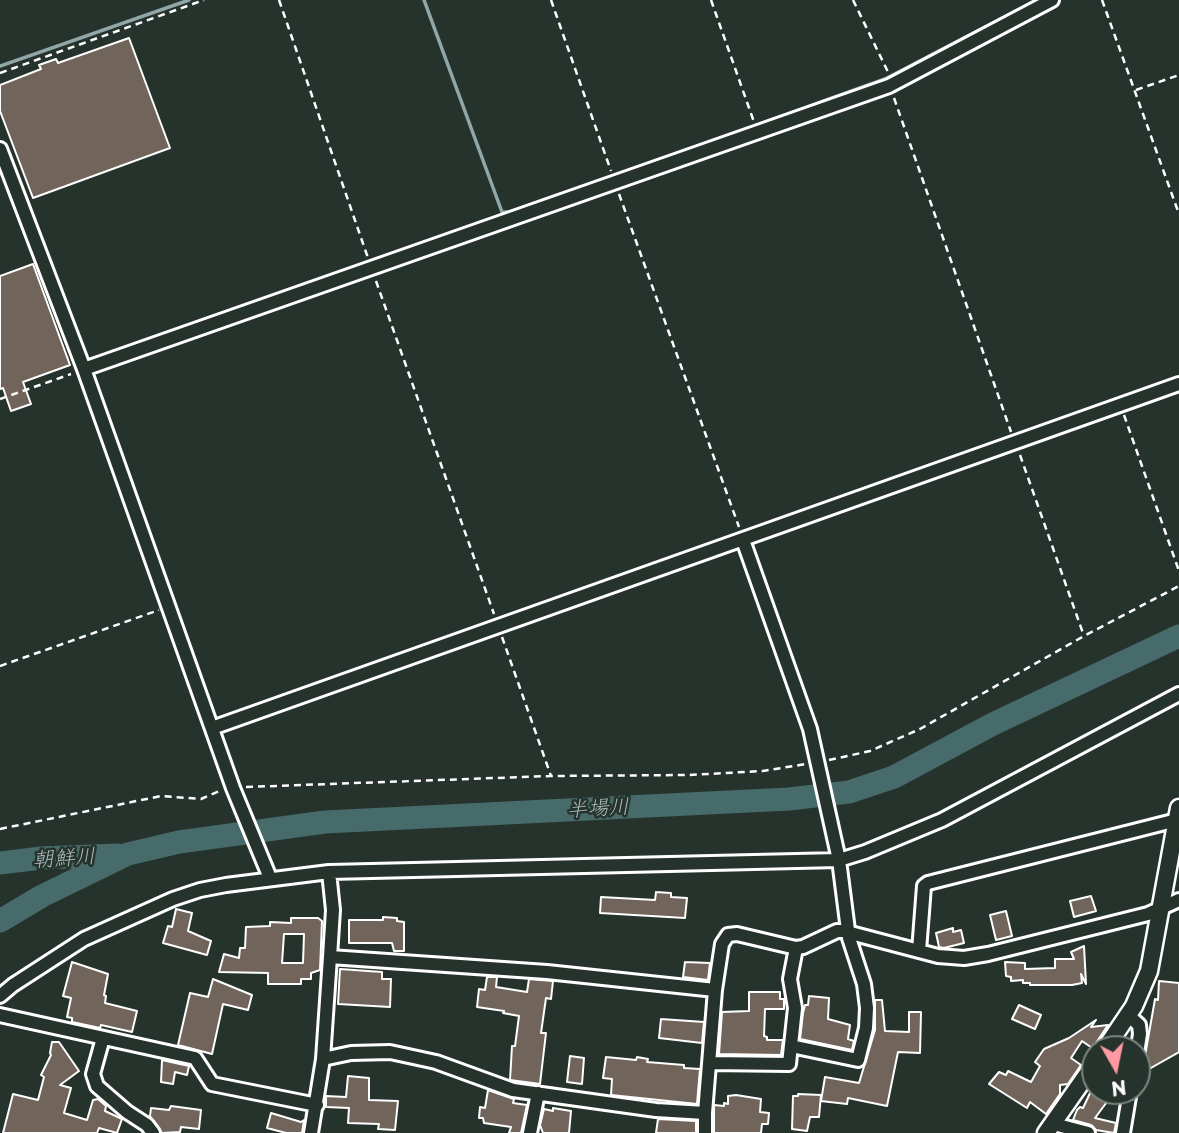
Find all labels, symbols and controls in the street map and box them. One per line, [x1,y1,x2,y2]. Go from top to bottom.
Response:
water label: 半場川 [566,795,630,823]
water label: 朝鮮川 [32,844,96,874]
north arrow [1081,1035,1151,1105]
text: N [1109,1074,1129,1104]

